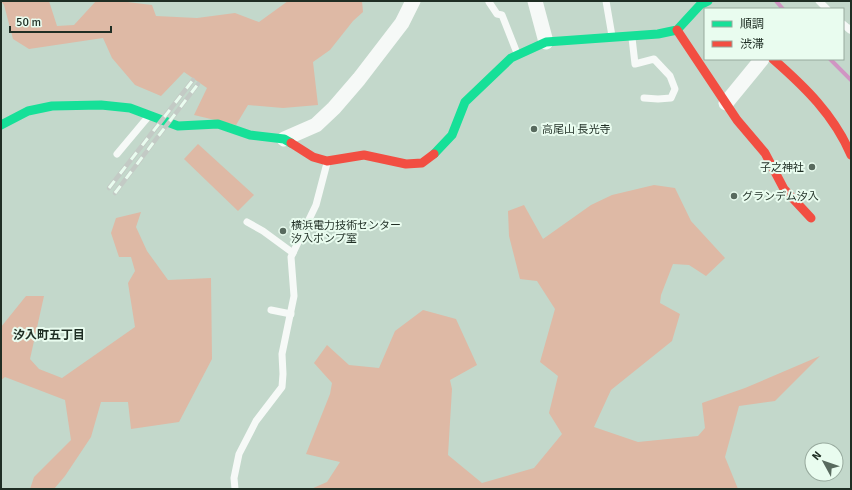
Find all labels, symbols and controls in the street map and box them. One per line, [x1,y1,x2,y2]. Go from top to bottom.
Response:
scale bar [10,8,111,34]
legend [704,8,844,60]
text: 50 m [16,15,41,30]
text: 順調 [740,17,764,32]
text: 渋滞 [740,37,764,52]
place label: 高尾山 長光寺 [542,123,610,136]
marker: 高尾山 長光寺 [529,124,539,134]
place label: 子之神社 [760,161,804,174]
marker: 子之神社 [807,162,817,172]
place label: グランデム汐入 [742,190,819,203]
marker: グランデム汐入 [729,191,739,201]
place label: 横浜電力技術センター 汐入ポンプ室 [291,219,401,245]
marker: 横浜電力技術センター 汐入ポンプ室 [278,226,288,236]
district label: 汐入町五丁目 [13,328,85,343]
north arrow [804,442,844,482]
text: N [809,449,824,463]

